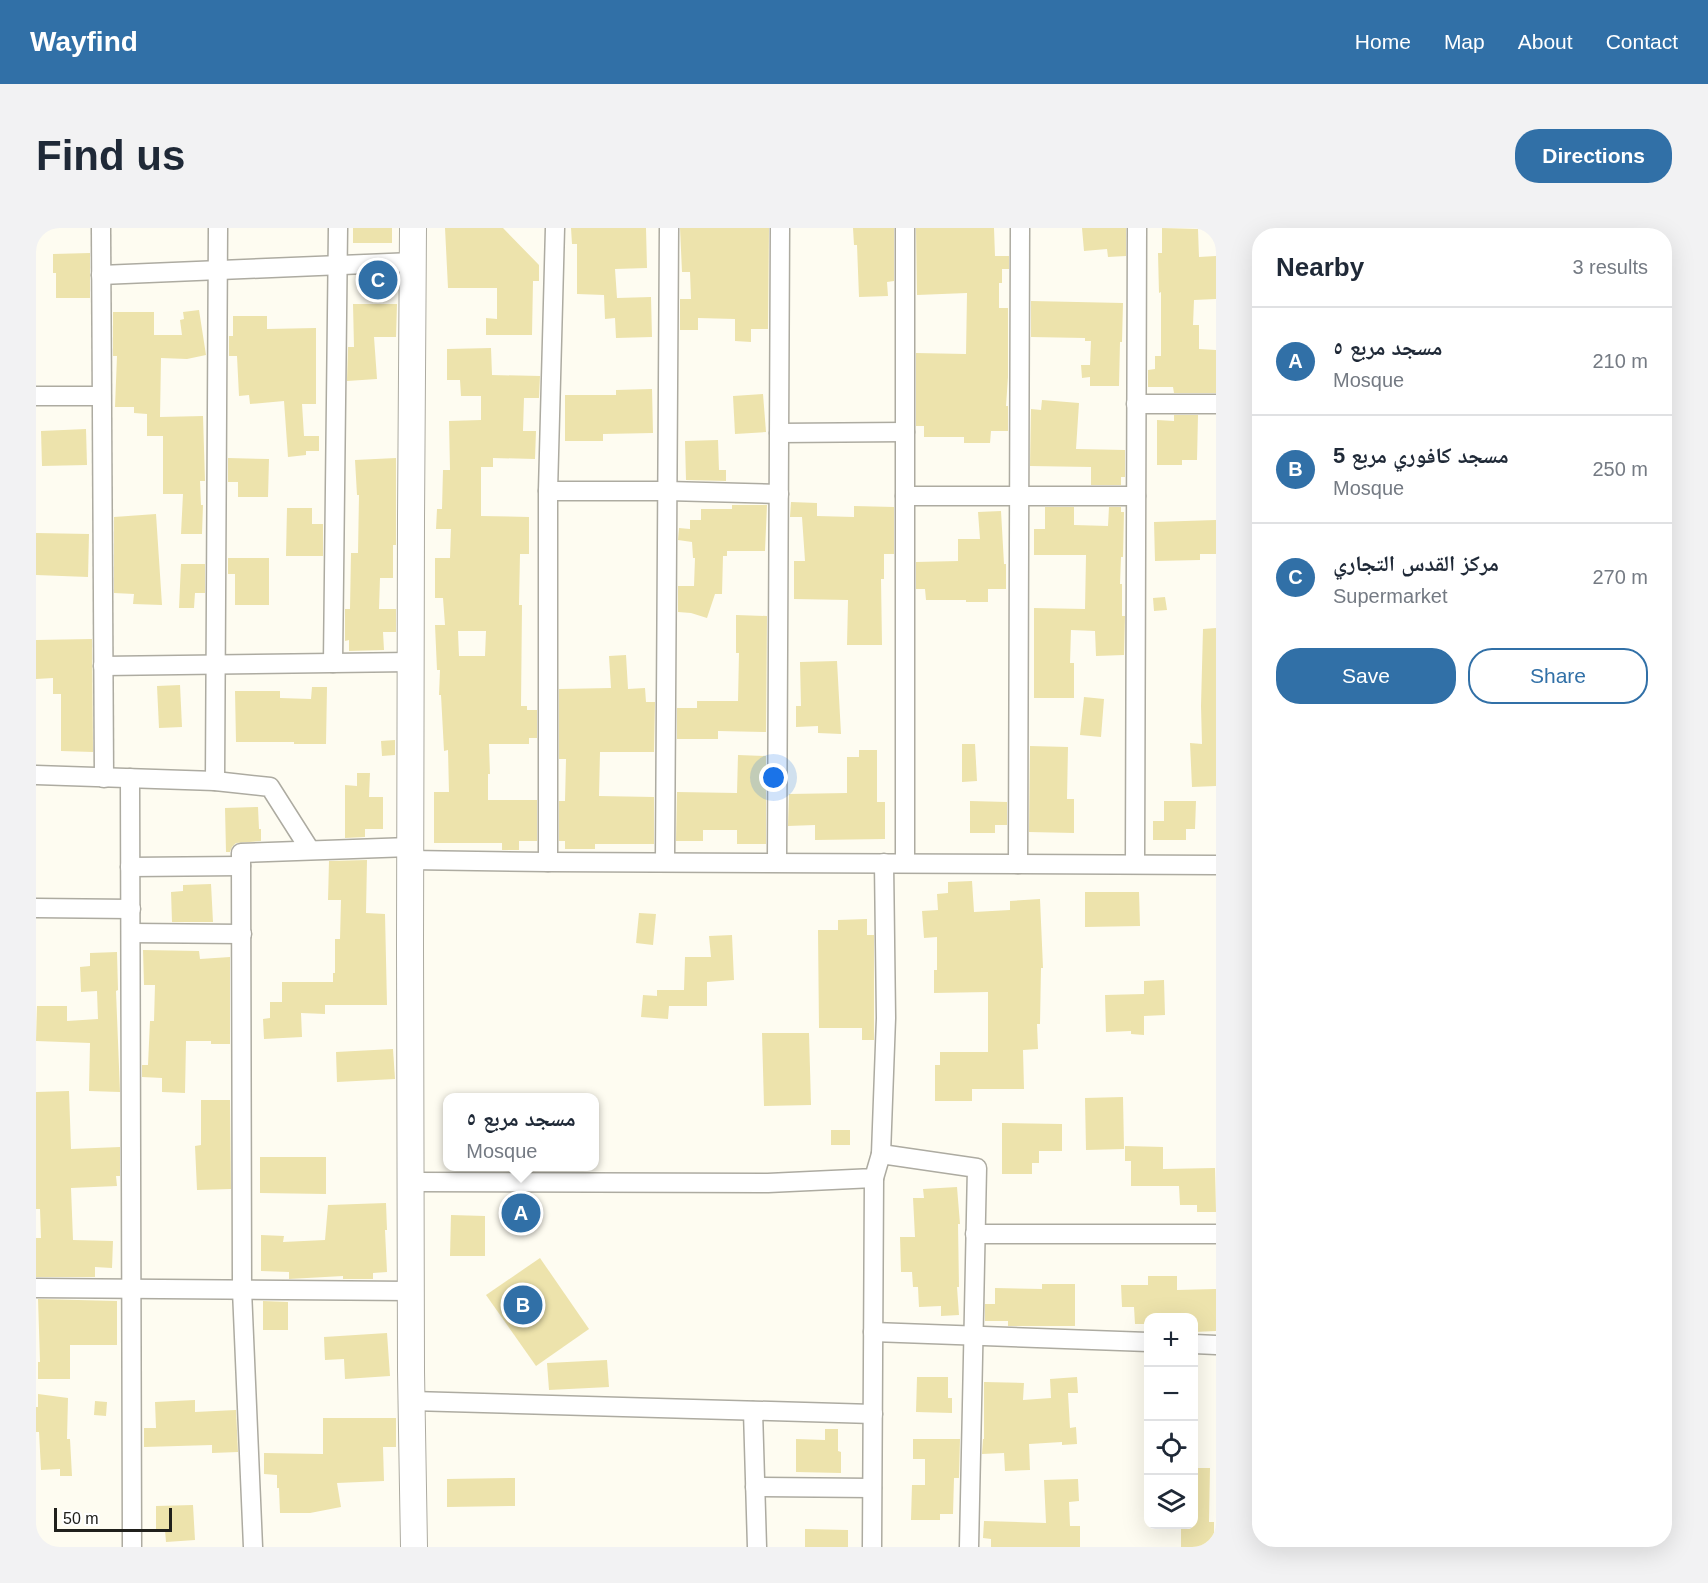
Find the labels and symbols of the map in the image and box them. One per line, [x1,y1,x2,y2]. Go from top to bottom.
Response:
pin: C [358,257,398,302]
your location [759,763,788,792]
pin: A [502,1190,540,1236]
pin: B [504,1282,542,1328]
scale bar [54,1505,172,1532]

